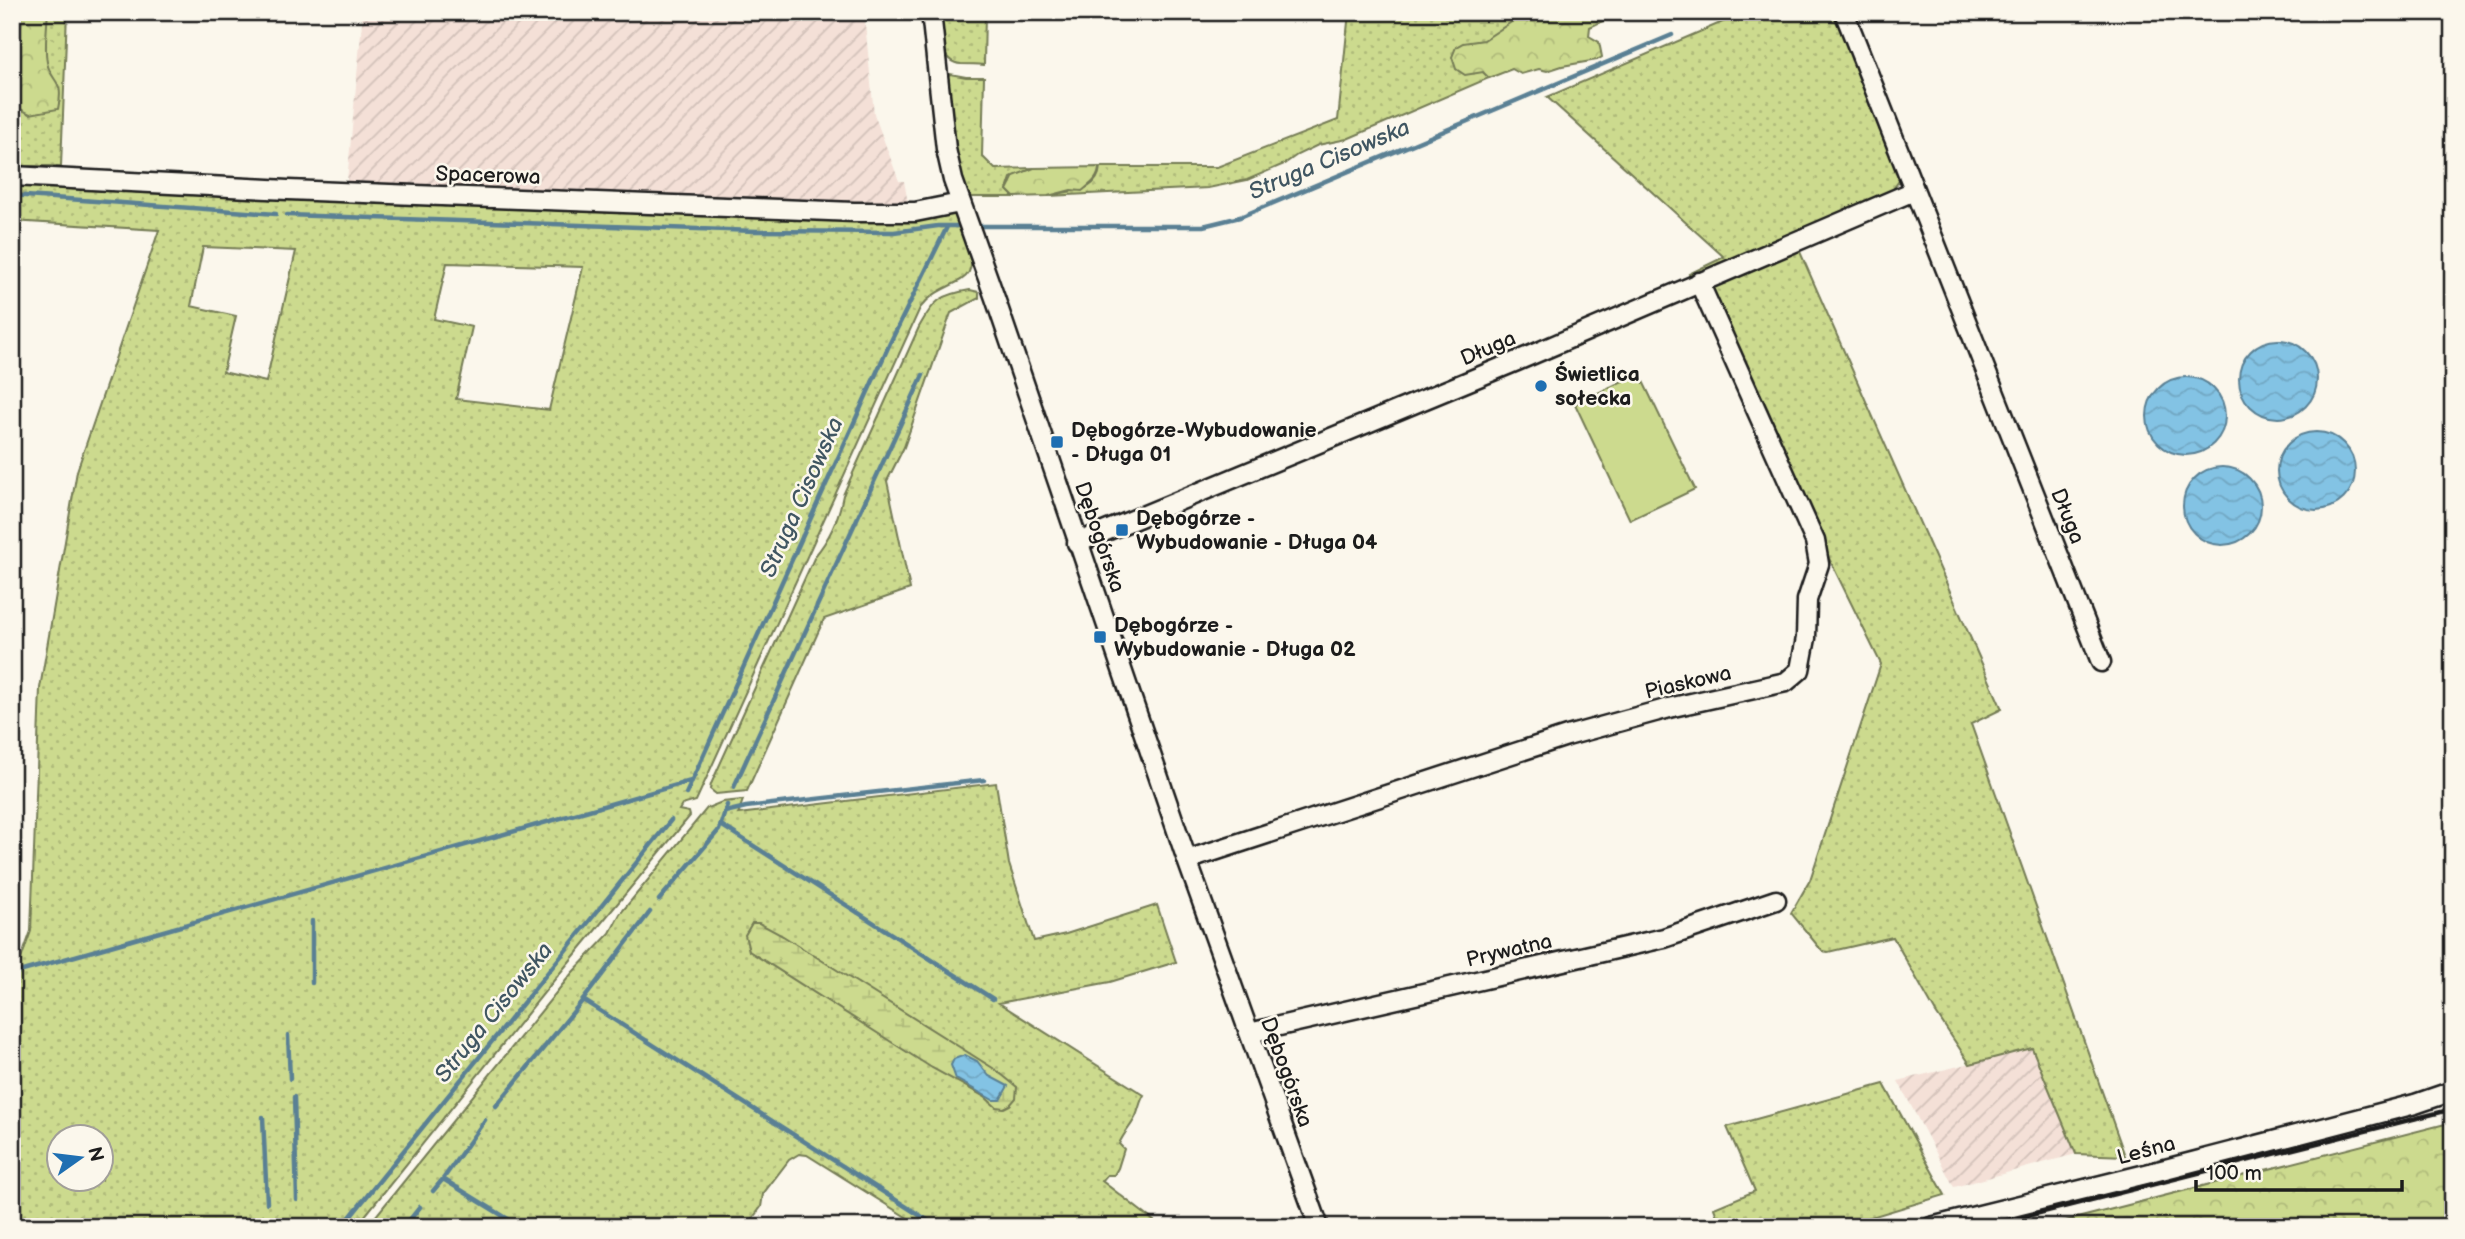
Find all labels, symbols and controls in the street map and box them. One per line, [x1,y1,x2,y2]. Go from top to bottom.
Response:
water label: Struga Cisowska [1245,113,1414,206]
street label: Spacerowa [435,161,541,190]
street label: Długa [1457,326,1520,371]
place label: Świetlica sołecka [1555,360,1640,411]
marker: Świetlica sołecka [1533,378,1549,394]
water label: Struga Cisowska [754,413,850,582]
place label: Dębogórze-Wybudowanie - Długa 01 [1071,418,1317,467]
marker: Dębogórze-Wybudowanie - Długa 01 [1049,434,1065,450]
street label: Dębogórska [1069,479,1130,596]
street label: Długa [2045,485,2090,548]
place label: Dębogórze - Wybudowanie - Długa 04 [1136,506,1378,555]
marker: Dębogórze - Wybudowanie - Długa 04 [1114,522,1130,538]
place label: Dębogórze - Wybudowanie - Długa 02 [1114,613,1356,662]
marker: Dębogórze - Wybudowanie - Długa 02 [1092,629,1108,645]
street label: Piaskowa [1642,660,1734,705]
street label: Prywatna [1464,928,1554,972]
water label: Struga Cisowska [429,937,559,1088]
street label: Dębogórska [1255,1014,1318,1131]
north arrow [46,1124,116,1194]
street label: Leśna [2114,1131,2178,1170]
text: N [82,1145,108,1164]
scale bar [2196,1148,2402,1192]
text: 100 m [2206,1161,2262,1186]

